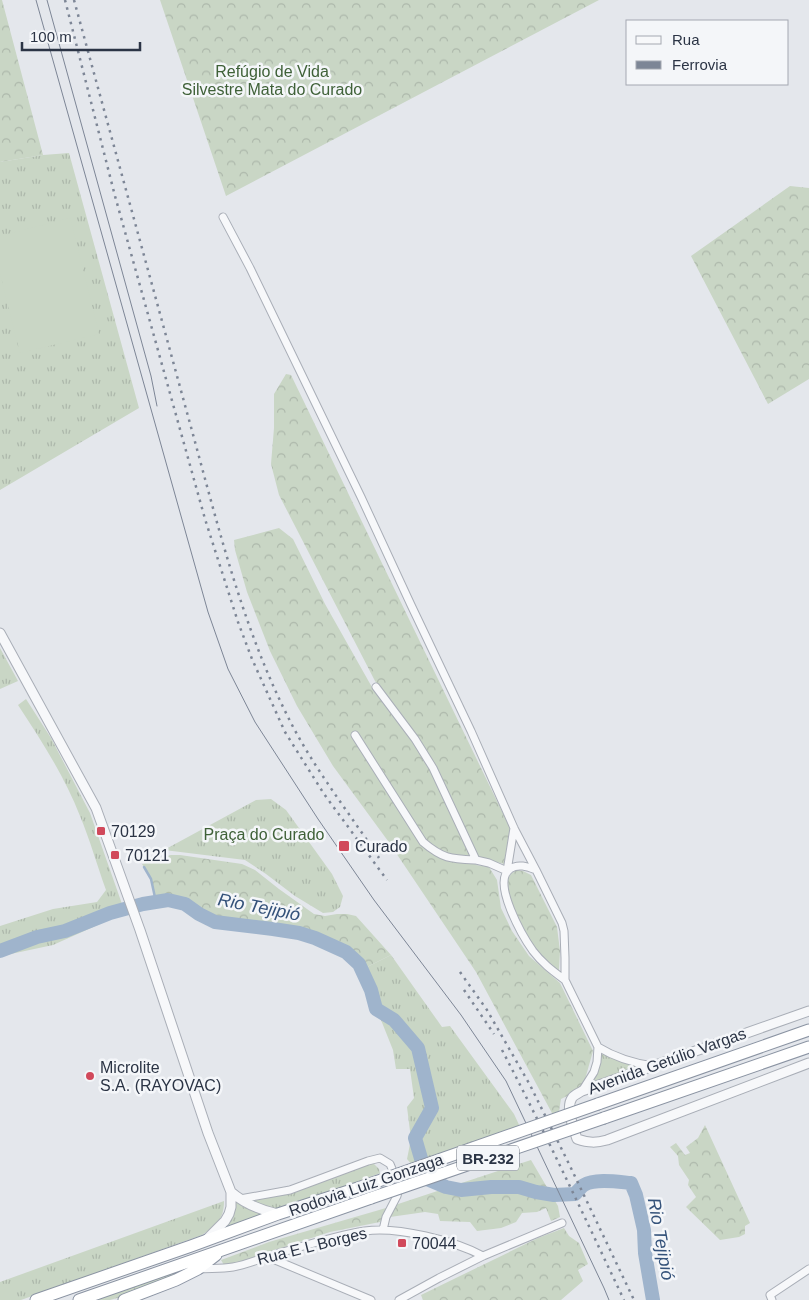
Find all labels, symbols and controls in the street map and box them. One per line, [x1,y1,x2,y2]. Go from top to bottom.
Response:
scale bar [22,20,140,52]
legend [626,20,789,85]
text: 100 m [30,28,72,45]
text: Rua [672,31,700,48]
text: Ferrovia [672,56,728,73]
park label: Refúgio de Vida Silvestre Mata do Curado [182,63,362,98]
place label: 70129 [111,823,156,840]
marker: 70129 [95,825,107,837]
park label: Praça do Curado [204,826,325,843]
place label: Curado [355,838,408,855]
marker: Curado [337,839,351,853]
place label: 70121 [125,847,170,864]
marker: 70121 [109,849,121,861]
water label: Rio Tejipió [216,889,302,925]
street label: Avenida Getúlio Vargas [586,1025,748,1097]
place label: Microlite S.A. (RAYOVAC) [100,1059,221,1094]
marker: Microlite S.A. (RAYOVAC) [84,1070,96,1082]
road number: BR-232 [457,1146,519,1170]
street label: Rodovia Luiz Gonzaga [287,1151,445,1219]
water label: Rio Tejipió [644,1196,678,1282]
street label: Rua E L Borges [255,1224,369,1268]
place label: 70044 [412,1235,457,1252]
marker: 70044 [396,1237,408,1249]

